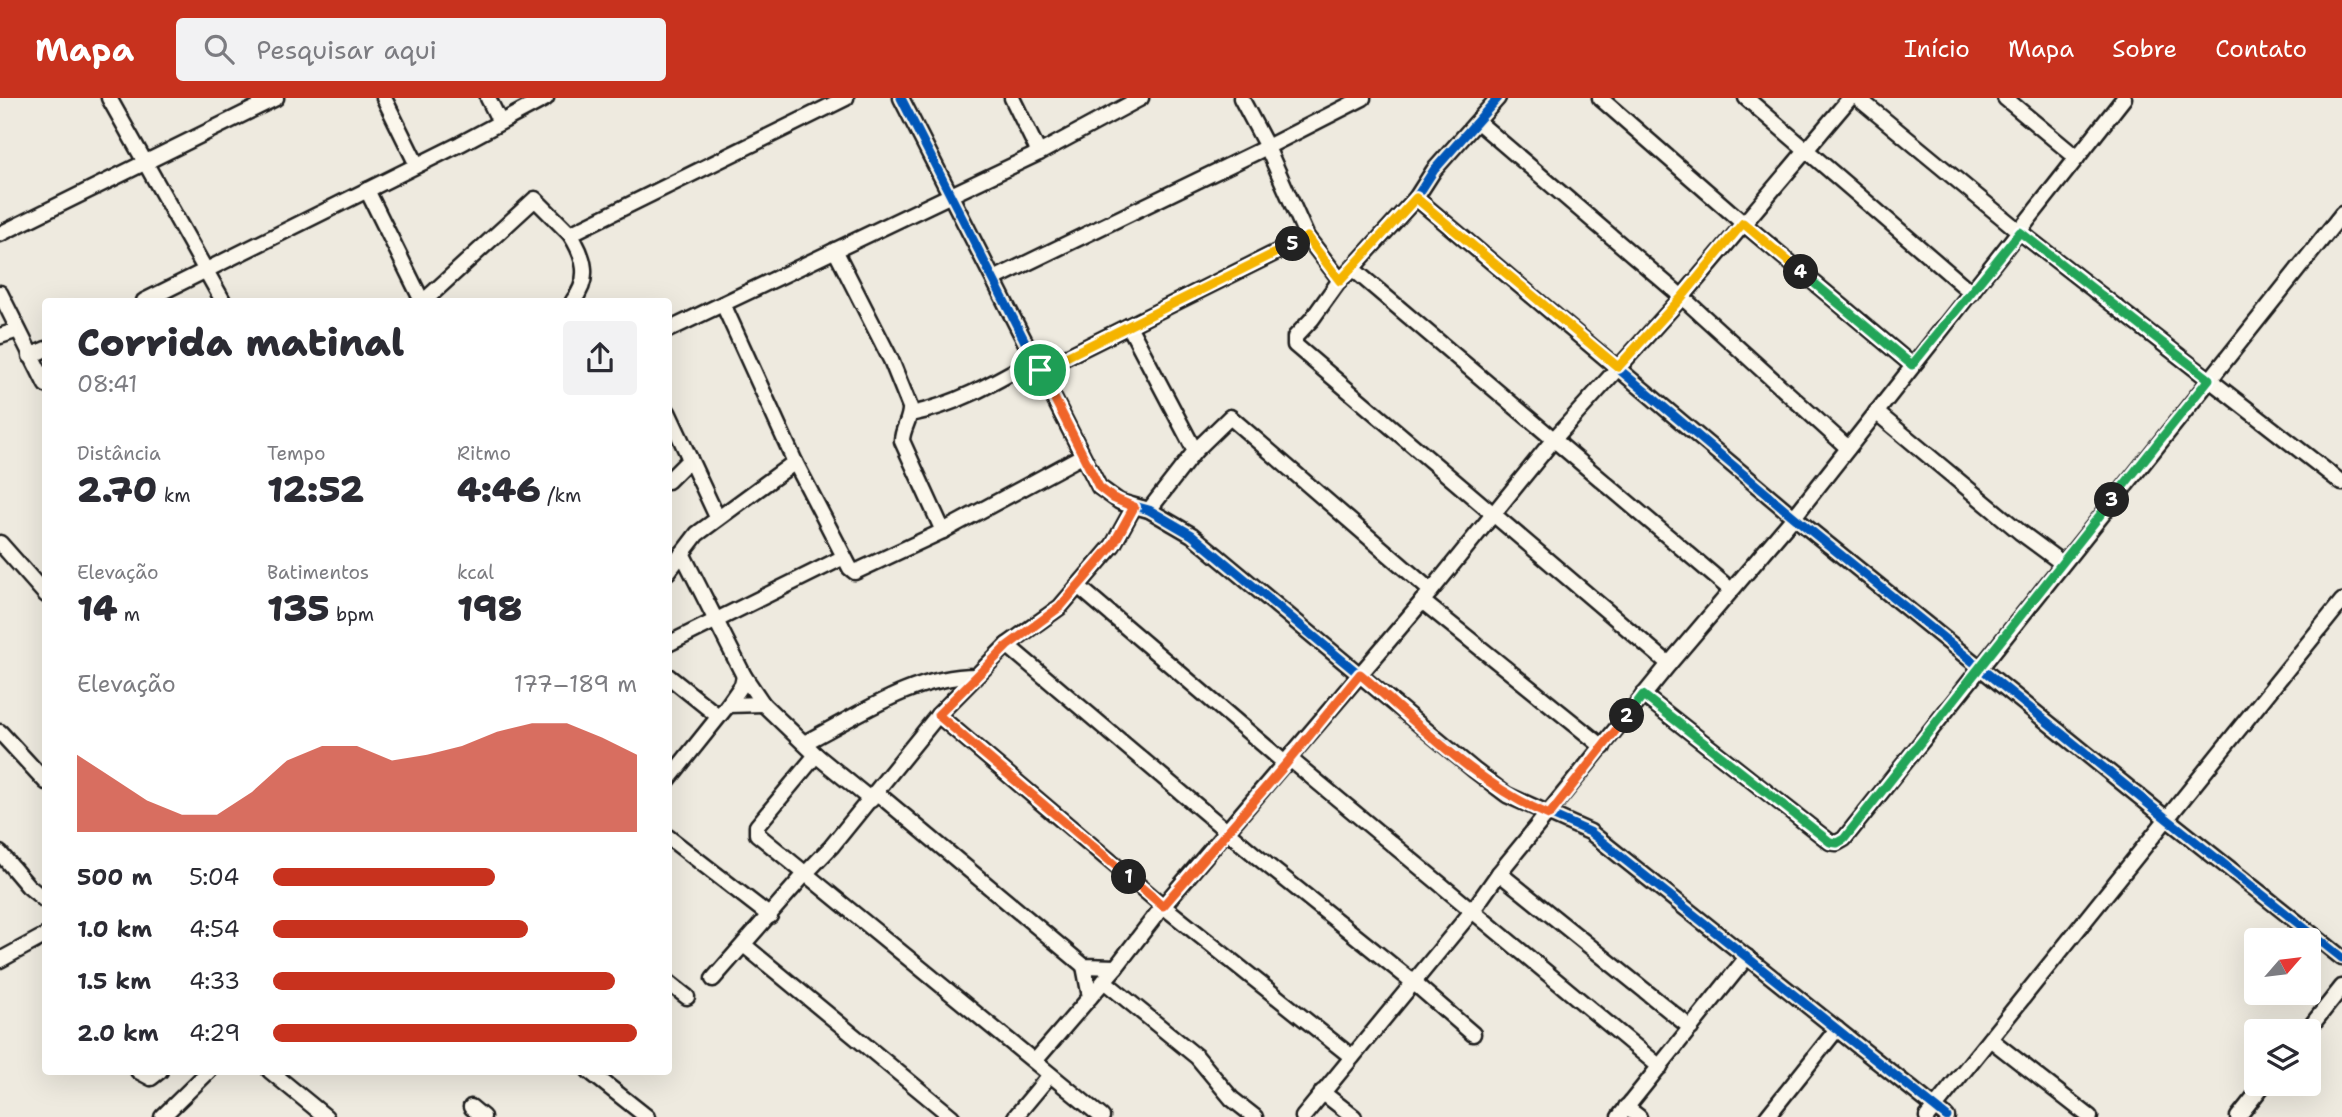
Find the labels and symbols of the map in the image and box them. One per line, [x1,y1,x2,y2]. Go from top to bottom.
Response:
pin: 5 [1276,226,1310,262]
pin: 4 [1784,254,1818,290]
pin [1010,340,1070,400]
pin: 3 [2094,482,2130,518]
pin: 2 [1610,698,1644,734]
pin: 1 [1112,860,1146,894]
north arrow [2244,928,2320,1004]

